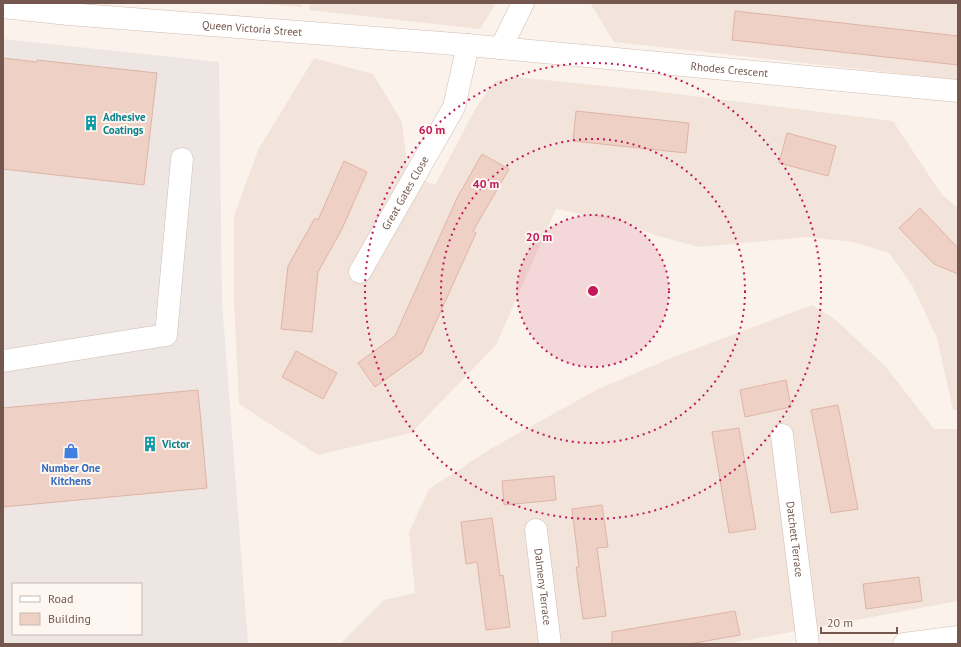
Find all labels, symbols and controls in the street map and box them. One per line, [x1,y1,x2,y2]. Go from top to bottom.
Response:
street label: Queen Victoria Street [202,17,303,39]
street label: Rhodes Crescent [690,59,769,80]
place label: Adhesive Coatings [103,110,146,137]
building icon: Adhesive Coatings [82,114,100,132]
text: 60 m [419,122,445,137]
street label: Great Gates Close [378,153,432,232]
text: 40 m [473,176,499,191]
text: 20 m [526,229,552,244]
centre of rings [586,284,600,298]
building icon: Victor [141,435,159,453]
place label: Victor [161,437,190,451]
shop icon: Number One Kitchens [62,442,80,460]
place label: Number One Kitchens [42,461,101,488]
street label: Datchett Terrace [783,500,807,578]
street label: Dalmeny Terrace [531,547,555,626]
legend [12,583,142,635]
text: Road [48,591,73,606]
scale bar [821,609,897,635]
text: Building [48,611,91,626]
text: 20 m [827,615,853,630]

